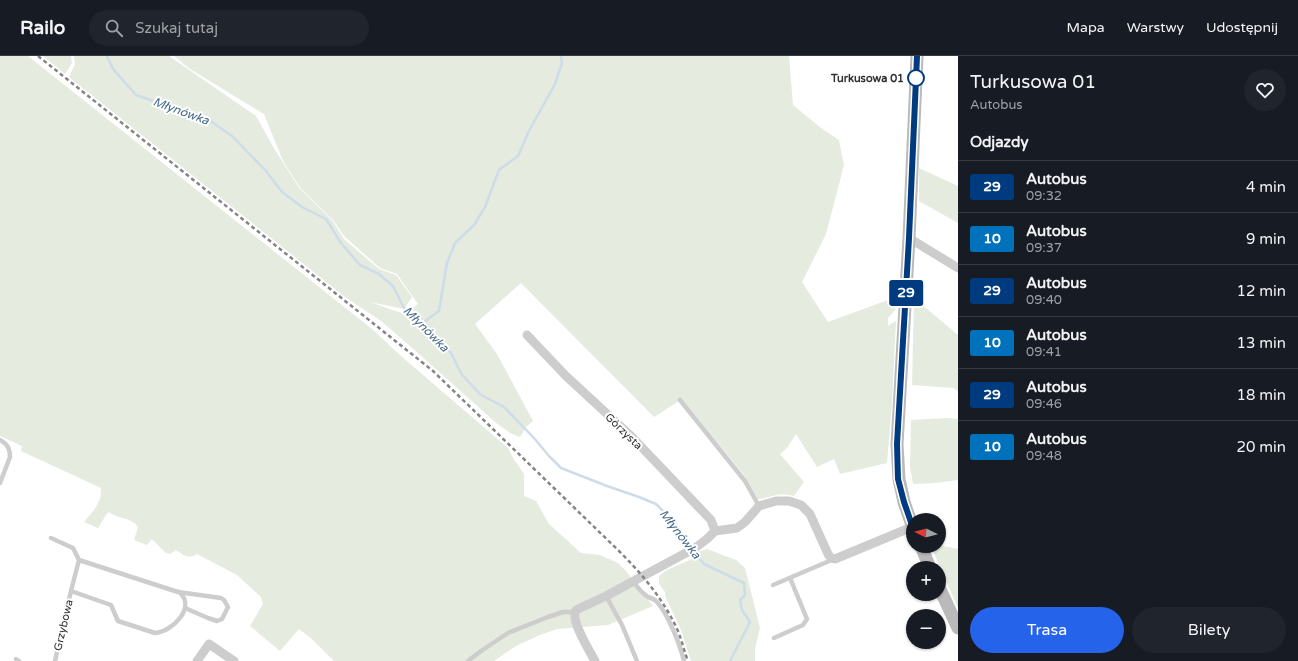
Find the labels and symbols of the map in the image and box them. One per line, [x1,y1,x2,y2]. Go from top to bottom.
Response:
marker: Turkusowa 01 [907,69,925,87]
place label: Turkusowa 01 [830,72,904,85]
water label: Młynówka [151,94,211,128]
line badge: 29 [888,280,924,306]
water label: Młynówka [400,303,452,355]
street label: Górzysta [603,411,645,452]
water label: Młynówka [657,507,704,561]
north arrow [906,513,946,553]
street label: Grzybowa [51,598,76,652]

